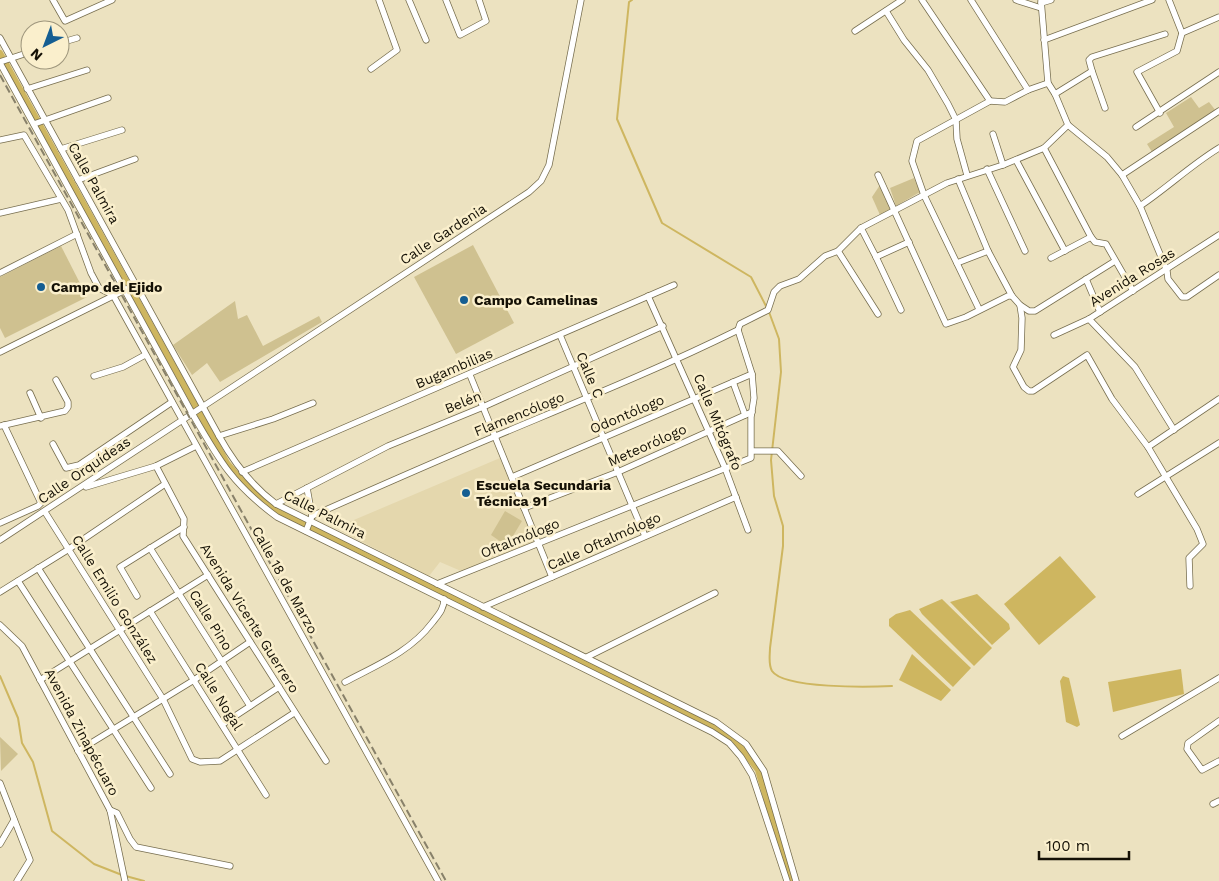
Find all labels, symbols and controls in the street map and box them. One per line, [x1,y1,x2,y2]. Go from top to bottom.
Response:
north arrow [20,20,70,70]
text: N [27,45,46,64]
street label: Calle Palmira [65,140,123,226]
street label: Calle Gardenia [397,200,489,268]
street label: Avenida Rosas [1086,244,1178,310]
place label: Campo del Ejido [51,279,162,295]
marker: Campo del Ejido [35,281,47,293]
place label: Campo Camelinas [474,292,598,308]
marker: Campo Camelinas [458,294,470,306]
street label: Bugambilias [413,345,495,391]
street label: Calle C [573,350,607,400]
street label: Calle Mitógrafo [690,371,746,473]
street label: Belén [442,387,484,417]
street label: Flamencólogo [472,389,566,439]
street label: Odontólogo [587,391,667,437]
street label: Meteorólogo [605,421,689,469]
street label: Calle Orquídeas [35,433,133,507]
place label: Escuela Secundaria Técnica 91 [476,477,612,509]
street label: Calle Palmira [281,486,369,542]
marker: Escuela Secundaria Técnica 91 [460,487,472,499]
street label: Calle Oftalmólogo [545,509,663,573]
street label: Oftalmólogo [478,515,562,561]
street label: Calle 18 de Marzo [249,523,321,637]
street label: Calle Emilio González [69,532,161,666]
street label: Avenida Vicente Guerrero [197,540,303,696]
street label: Calle Pino [186,587,236,653]
street label: Calle Nogal [192,659,247,734]
street label: Avenida Zinapécuaro [42,666,122,798]
scale bar [1039,828,1129,860]
text: 100 m [1046,837,1090,855]

